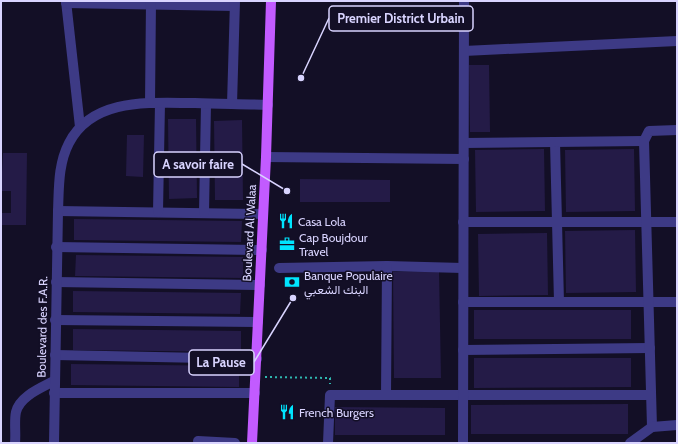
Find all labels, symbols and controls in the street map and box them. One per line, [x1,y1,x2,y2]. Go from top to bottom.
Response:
callout: Premier District Urbain [329,6,473,31]
text: Premier District Urbain [337,10,465,26]
callout: A savoir faire [154,152,242,177]
text: A savoir faire [162,156,234,172]
street label: Boulevard Al Walaa [239,184,259,282]
restaurant icon: Casa Lola [277,212,295,230]
place label: Casa Lola [298,214,346,229]
place label: Cap Boujdour Travel [299,230,368,259]
office icon: Cap Boujdour Travel [278,235,296,253]
place label: Banque Populaire البنك الشعبي [304,268,393,300]
bank icon: Banque Populaire البنك الشعبي [283,273,301,291]
street label: Boulevard des F.A.R. [34,276,50,378]
callout: La Pause [189,350,254,375]
text: La Pause [196,354,246,370]
restaurant icon: French Burgers [278,403,296,421]
place label: French Burgers [299,405,374,420]

